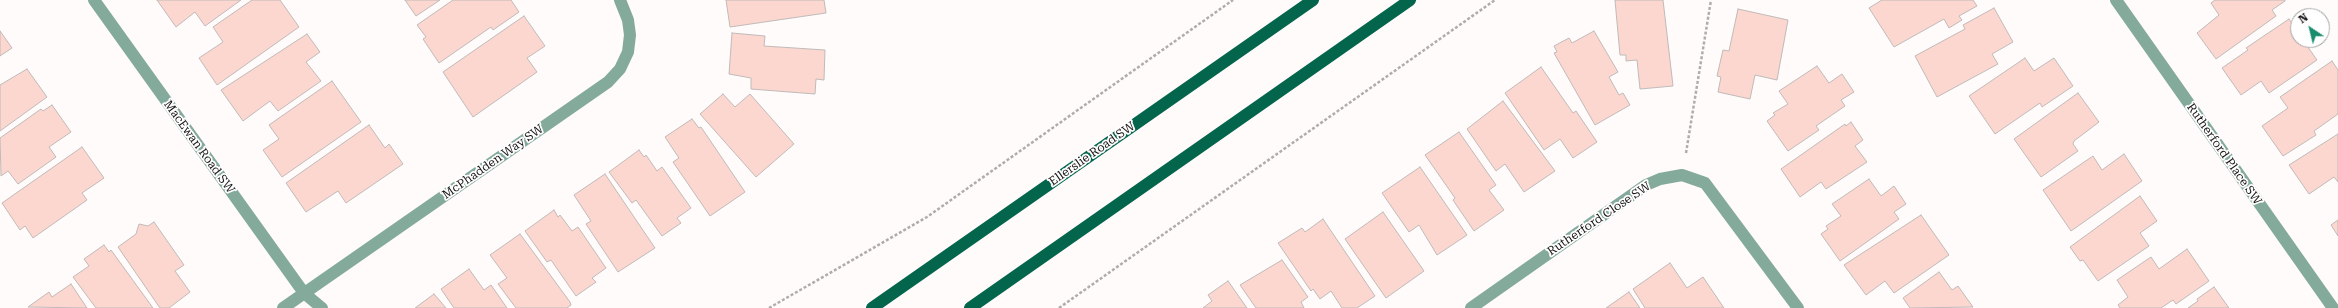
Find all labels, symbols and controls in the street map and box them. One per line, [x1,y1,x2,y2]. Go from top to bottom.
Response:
north arrow [2290,8,2330,48]
text: N [2296,11,2311,26]
street label: MacEwan Road SW [161,98,237,196]
street label: Rutherford Place SW [2184,101,2264,207]
street label: Ellerslie Road SW [1046,119,1138,189]
street label: McPhadden Way SW [440,122,546,202]
street label: Rutherford Close SW [1545,179,1653,259]

